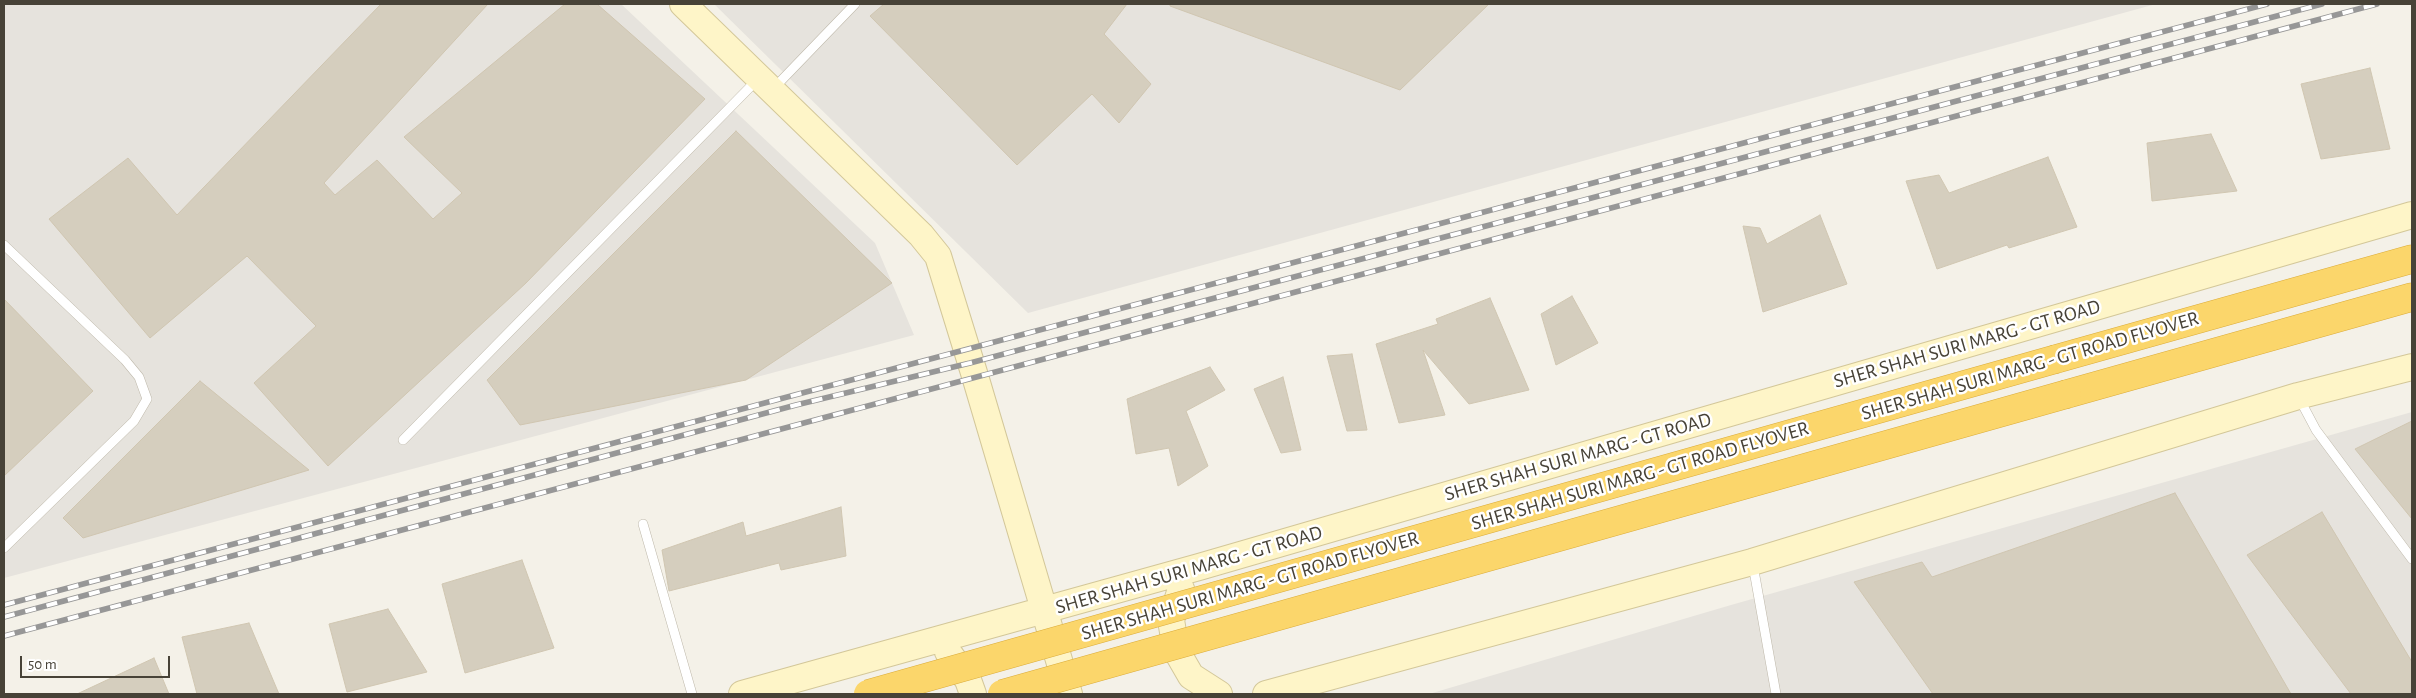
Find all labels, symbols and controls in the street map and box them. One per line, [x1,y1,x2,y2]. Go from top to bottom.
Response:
street label: SHER SHAH SURI MARG - GT ROAD [1831,294,2103,394]
street label: SHER SHAH SURI MARG - GT ROAD FLYOVER [1858,306,2202,426]
street label: SHER SHAH SURI MARG - GT ROAD [1442,407,1714,507]
street label: SHER SHAH SURI MARG - GT ROAD FLYOVER [1468,416,1812,536]
street label: SHER SHAH SURI MARG - GT ROAD [1053,520,1325,620]
street label: SHER SHAH SURI MARG - GT ROAD FLYOVER [1078,526,1422,646]
scale bar [22,646,172,678]
text: 50 m [28,657,57,672]

